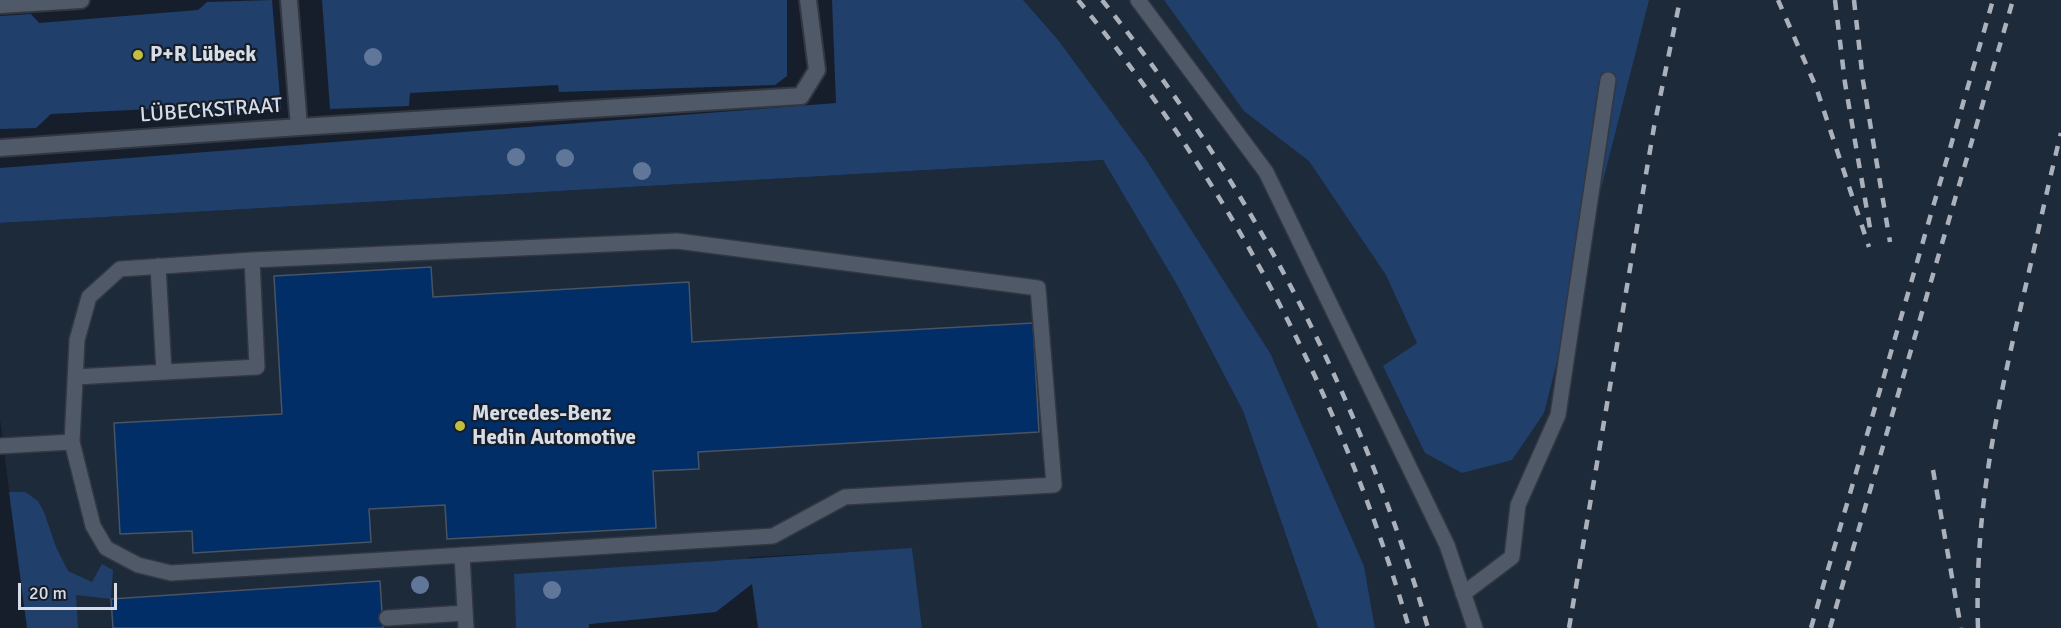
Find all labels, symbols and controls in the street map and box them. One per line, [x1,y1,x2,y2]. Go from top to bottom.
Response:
place label: P+R Lübeck [150,42,256,68]
marker: P+R Lübeck [131,48,145,62]
street label: LÜBECKSTRAAT [139,93,283,129]
place label: Mercedes-Benz Hedin Automotive [472,401,636,451]
marker: Mercedes-Benz Hedin Automotive [453,419,467,433]
scale bar [21,571,120,609]
text: 20 m [29,582,67,604]

